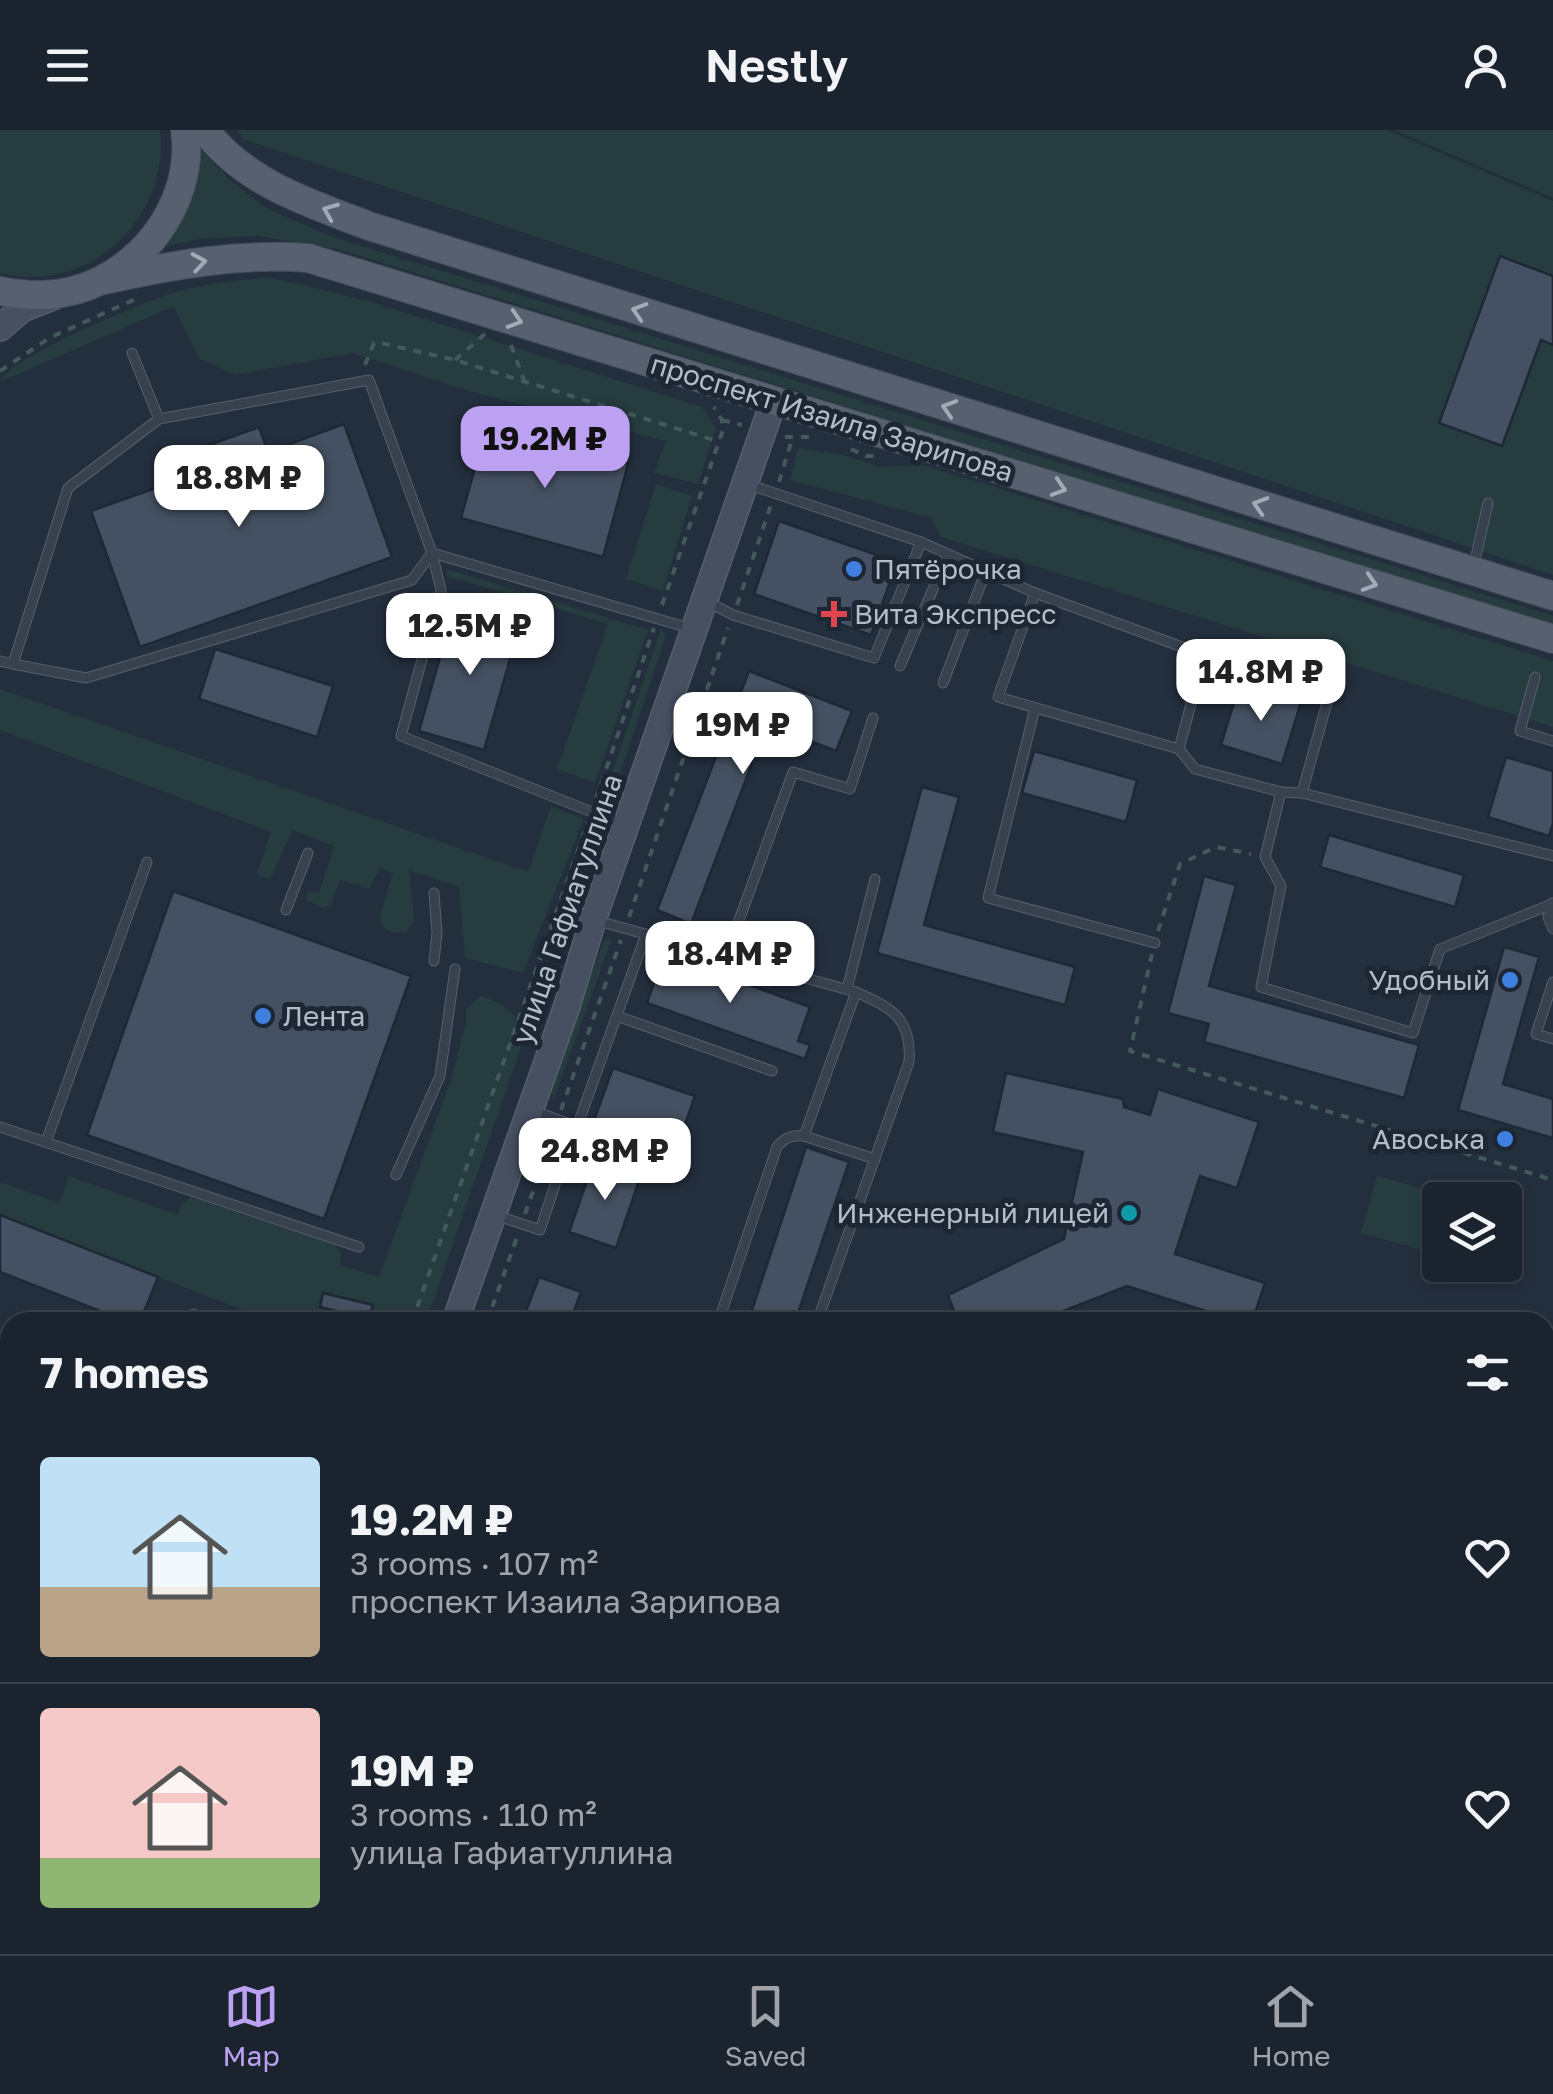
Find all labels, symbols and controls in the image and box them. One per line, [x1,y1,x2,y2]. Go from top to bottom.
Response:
icon: menu [40,38,95,93]
text: Nestly [705,38,848,92]
icon: person [1458,38,1513,93]
one-way arrow [322,202,340,222]
one-way arrow [191,252,208,273]
one-way arrow [631,302,648,323]
one-way arrow [505,308,522,329]
street label: проспект Изаила Зарипова [647,347,1017,488]
one-way arrow [942,399,959,420]
pin: 19.2M ₽ [453,406,637,491]
text: 19.2M ₽ [483,419,607,457]
pin: 18.8M ₽ [147,445,331,530]
text: 18.8M ₽ [176,458,302,496]
one-way arrow [1050,476,1067,497]
one-way arrow [1252,496,1269,516]
place label: Пятёрочка [874,552,1022,585]
marker: Пятёрочка [843,558,865,580]
one-way arrow [1361,571,1378,592]
pin: 12.5M ₽ [378,593,562,678]
place label: Вита Экспресс [854,597,1056,630]
marker: Вита Экспресс [823,603,845,625]
text: 12.5M ₽ [408,606,532,644]
pin: 14.8M ₽ [1169,639,1353,724]
text: 14.8M ₽ [1198,652,1324,690]
pin: 19M ₽ [673,692,813,777]
text: 19M ₽ [696,705,790,743]
street label: улица Гафиатуллина [505,770,628,1048]
pin: 18.4M ₽ [638,921,822,1006]
text: 18.4M ₽ [667,934,793,972]
place label: Удобный [1368,963,1490,996]
marker: Удобный [1499,969,1521,991]
place label: Лента [283,999,365,1032]
marker: Лента [252,1005,274,1027]
pin: 24.8M ₽ [513,1118,697,1203]
place label: Авоська [1372,1122,1485,1155]
marker: Авоська [1494,1128,1516,1150]
text: 24.8M ₽ [541,1131,669,1169]
map controls [1422,1182,1522,1282]
button: layers [1422,1182,1522,1282]
place label: Инженерный лицей [836,1196,1109,1229]
marker: Инженерный лицей [1118,1202,1140,1224]
icon: filters [1460,1345,1515,1400]
text: 7 homes [40,1347,209,1397]
text: 19.2M ₽ [350,1494,514,1544]
icon: home [120,1497,240,1617]
icon: heart [1460,1530,1515,1585]
text: 3 rooms · 107 m² [350,1544,598,1582]
text: проспект Изаила Зарипова [350,1582,781,1620]
text: 19M ₽ [350,1745,475,1795]
icon: home [120,1748,240,1868]
icon: heart [1460,1781,1515,1836]
text: 3 rooms · 110 m² [350,1795,597,1833]
text: улица Гафиатуллина [350,1833,674,1871]
tab: Map [223,1979,280,2072]
tab: Saved [725,1979,806,2072]
tab: Home [1251,1979,1331,2072]

